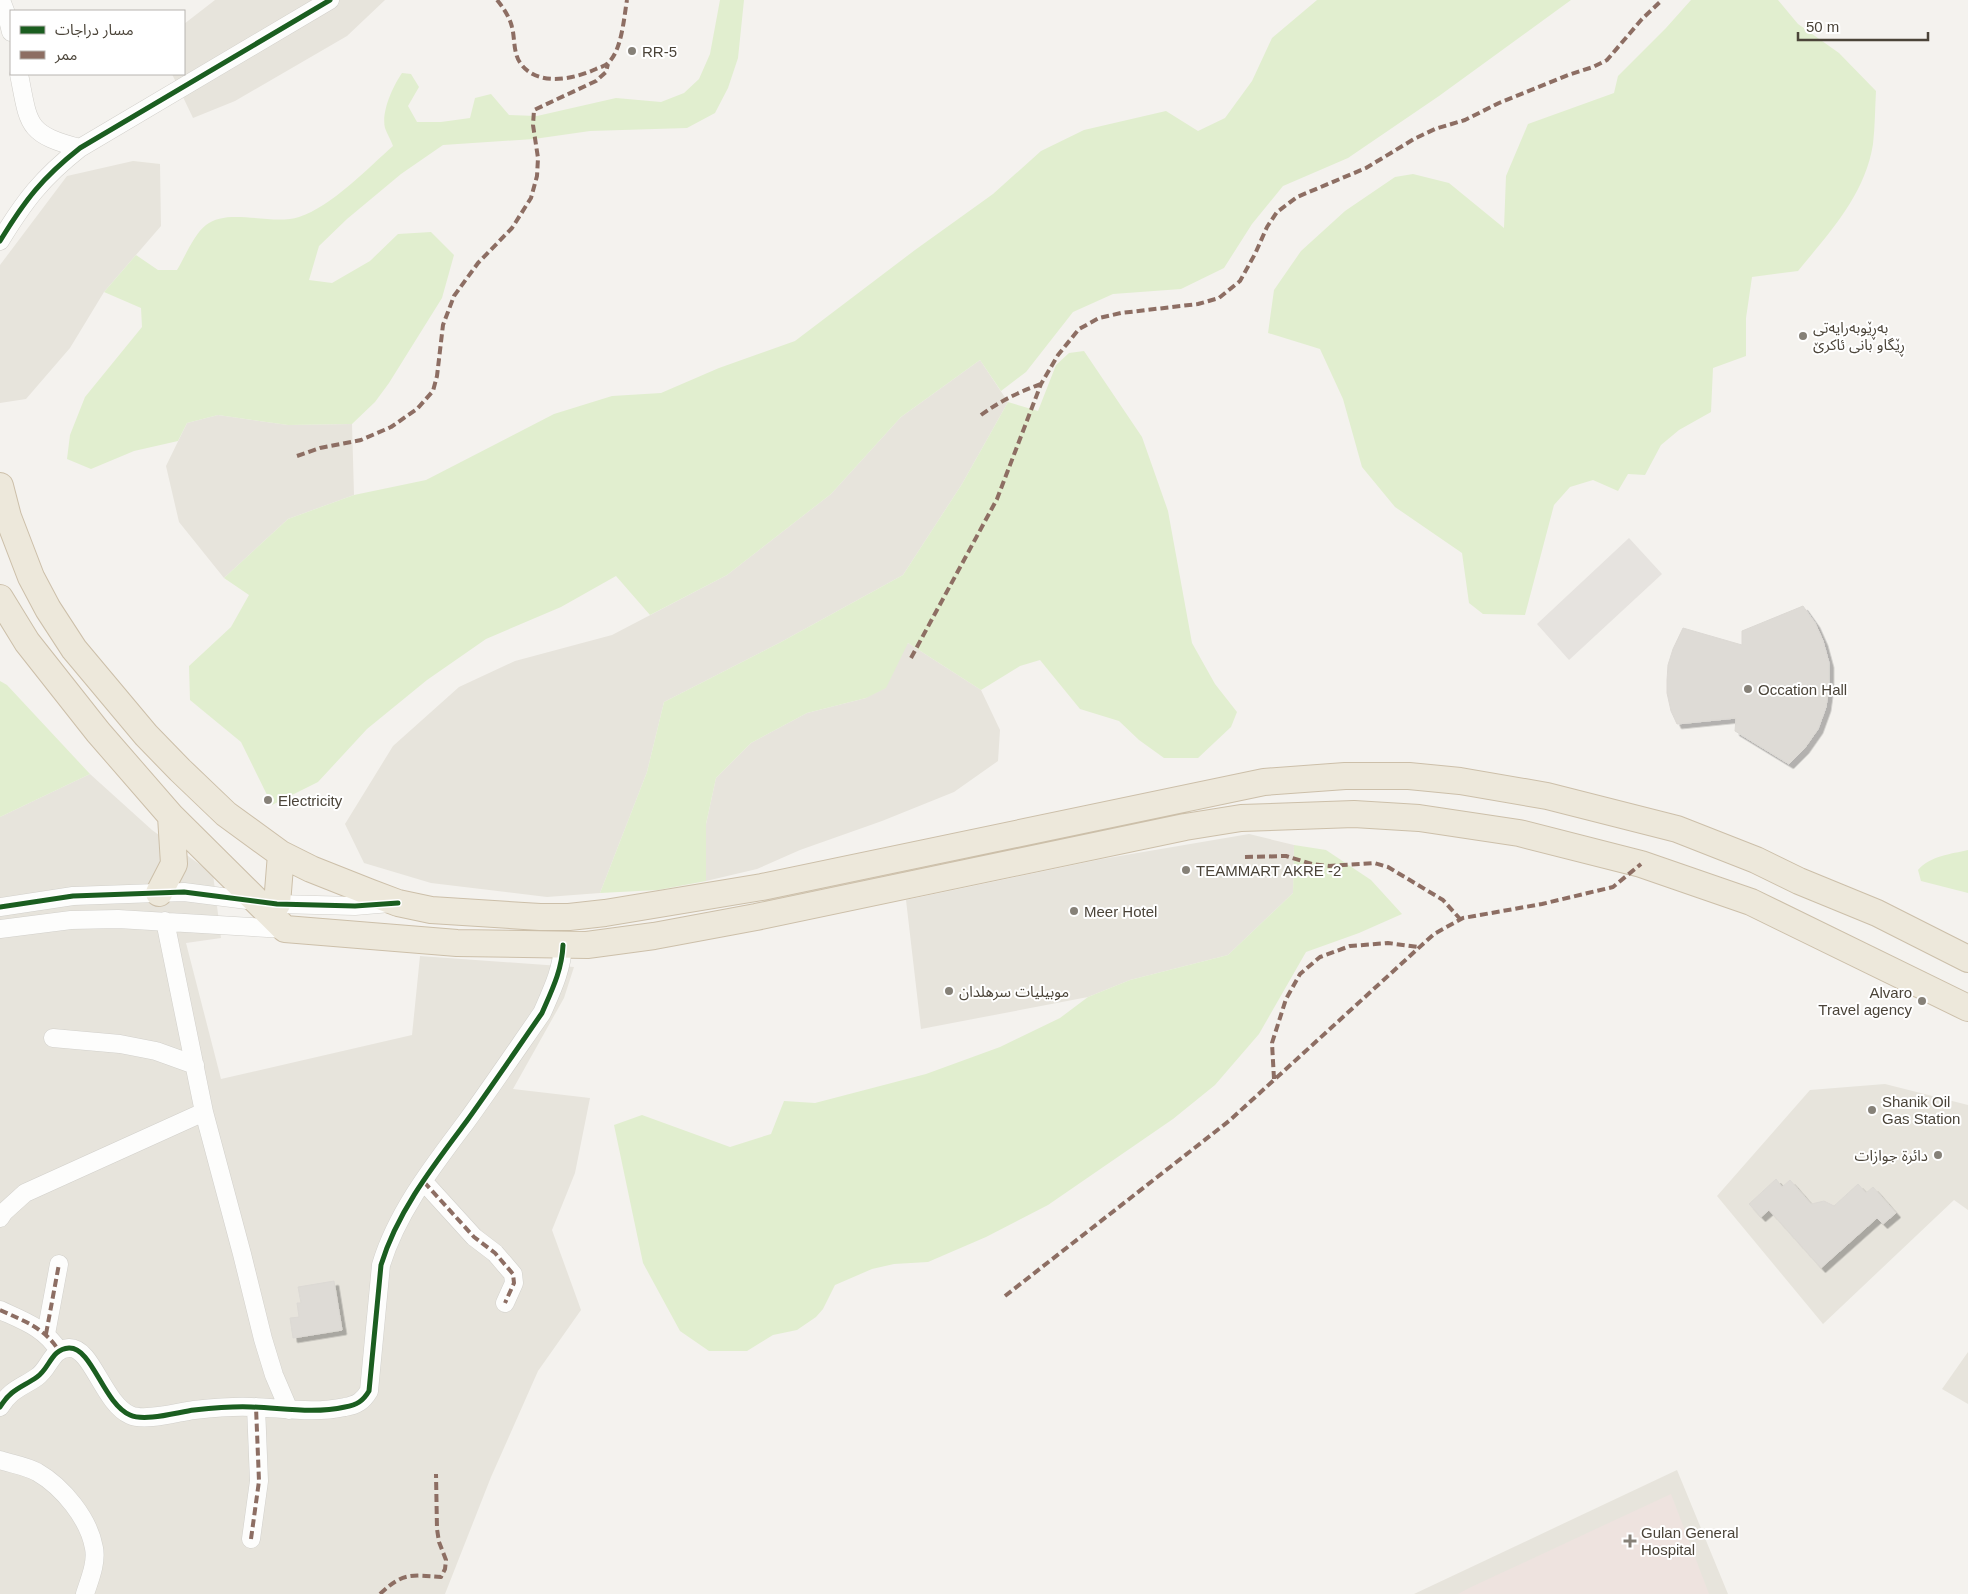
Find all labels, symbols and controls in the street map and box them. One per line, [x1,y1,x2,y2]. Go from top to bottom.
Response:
legend [10,10,185,75]
scale bar [1798,10,1928,42]
text: 50 m [1806,18,1839,35]
text: مسار دراجات [55,21,134,39]
place label: RR-5 [642,43,677,60]
marker: RR-5 [626,45,638,57]
text: ممر [54,46,78,64]
place label: بەڕێوبەرایەتی ڕێگاو بانی ئاکرێ [1813,319,1905,357]
marker: بەڕێوبەرایەتی ڕێگاو بانی ئاکرێ [1797,330,1809,342]
place label: Occation Hall [1758,681,1847,698]
marker: Occation Hall [1742,683,1754,695]
place label: Electricity [278,792,343,809]
marker: Electricity [262,794,274,806]
place label: TEAMMART AKRE -2 [1196,862,1341,879]
marker: TEAMMART AKRE -2 [1180,864,1192,876]
place label: Meer Hotel [1084,903,1157,920]
marker: Meer Hotel [1068,905,1080,917]
place label: موبيليات سرهلدان [959,983,1069,1001]
place label: Alvaro Travel agency [1818,984,1912,1018]
marker: موبيليات سرهلدان [943,985,955,997]
marker: Alvaro Travel agency [1916,995,1928,1007]
place label: Shanik Oil Gas Station [1882,1093,1960,1127]
marker: Shanik Oil Gas Station [1866,1104,1878,1116]
place label: دائرة جوازات [1855,1147,1928,1165]
marker: دائرة جوازات [1932,1149,1944,1161]
place label: Gulan General Hospital [1641,1524,1739,1558]
marker: Gulan General Hospital [1623,1534,1637,1548]

